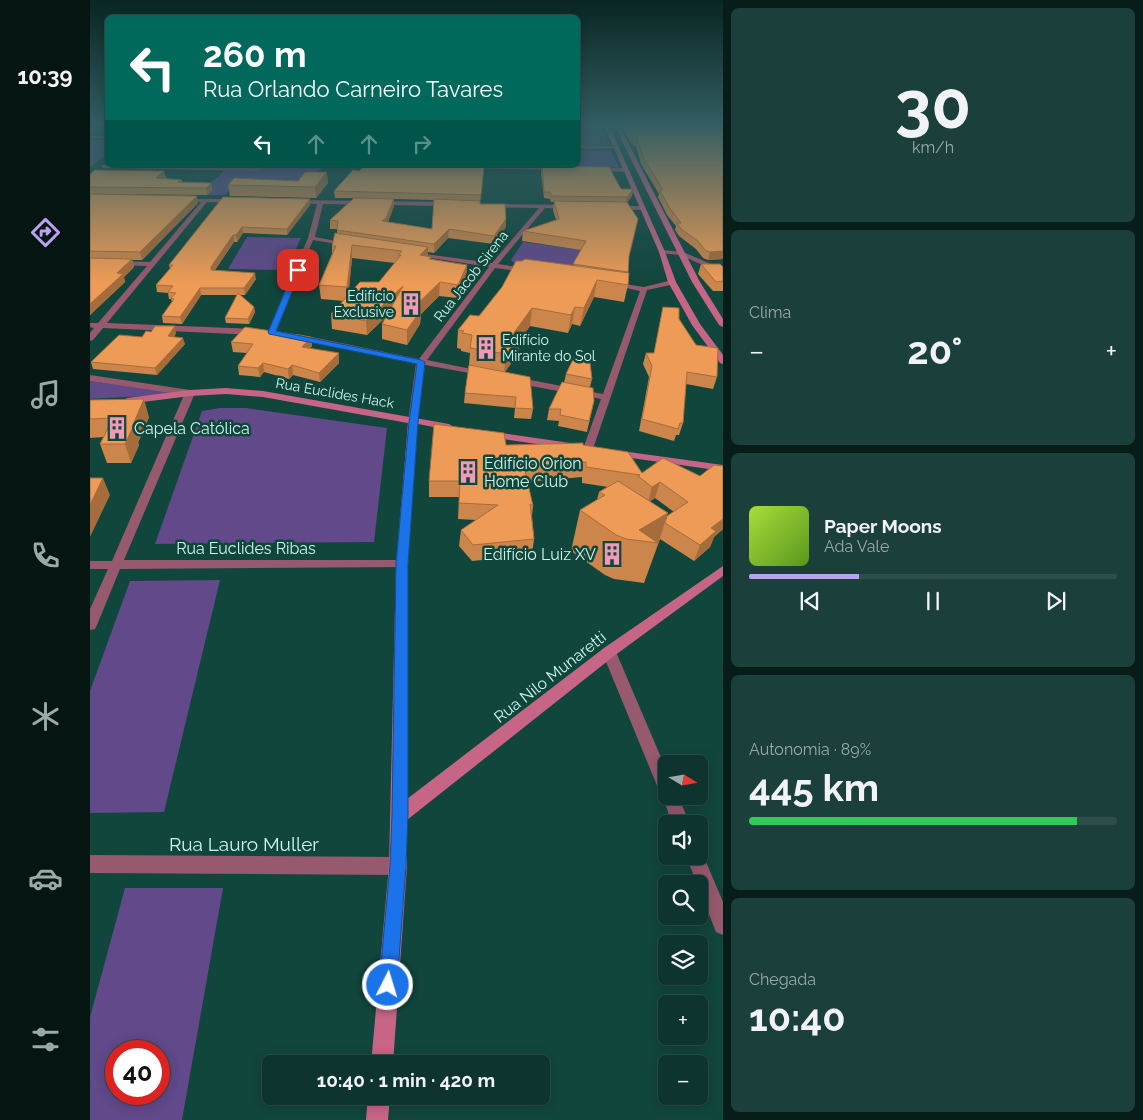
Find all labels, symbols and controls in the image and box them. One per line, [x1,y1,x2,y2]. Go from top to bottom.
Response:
text: 260 m [203,34,306,75]
icon: left [120,35,185,100]
text: 10:39 [17,63,73,89]
text: 30 [895,67,971,143]
text: Rua Orlando Carneiro Tavares [203,76,503,102]
icon: left [249,130,277,158]
icon: ahead [302,130,330,158]
icon: ahead [355,130,383,158]
icon: right [408,130,436,158]
text: km/h [912,138,954,157]
icon: directions [28,215,63,250]
street label: Rua Jacob Sirena [431,227,511,325]
pin [277,249,319,291]
icon: arrive [284,256,312,284]
place label: Edifício Exclusive [334,288,394,320]
building icon: Edifício Exclusive [398,291,424,317]
text: Clima [749,303,791,322]
text: 20° [907,328,962,373]
place label: Edifício Mirante do Sol [502,332,596,364]
building icon: Edifício Mirante do Sol [473,335,499,361]
text: − [749,335,764,368]
text: + [1105,335,1117,368]
street label: Rua Euclides Hack [275,375,396,411]
icon: music [28,377,63,412]
building icon: Capela Católica [104,415,130,441]
place label: Capela Católica [134,419,250,438]
place label: Edifício Orion Home Club [484,454,582,491]
building icon: Edifício Orion Home Club [455,459,481,485]
text: Paper Moons [824,515,942,537]
text: Ada Vale [824,537,889,556]
icon: phone [28,538,63,573]
street label: Rua Euclides Ribas [176,539,316,558]
building icon: Edifício Luiz XV [599,541,625,567]
place label: Edifício Luiz XV [483,545,596,564]
icon: previous [796,587,824,615]
icon: pause [919,587,947,615]
icon: next [1042,587,1070,615]
street label: Rua Nilo Munaretti [490,627,610,727]
icon: climate [28,699,63,734]
text: Autonomia · 89% [749,740,871,759]
north arrow [658,755,708,805]
map controls [658,755,708,1105]
text: 445 km [749,765,879,810]
button: sound [658,815,708,865]
street label: Rua Lauro Muller [169,833,319,855]
icon: car [28,861,63,896]
button: search [658,875,708,925]
button: layers [658,935,708,985]
position arrow [361,958,413,1010]
text: Chegada [749,970,816,989]
button: + [658,995,708,1045]
text: 10:40 [749,995,846,1040]
icon: filters [28,1022,63,1057]
speed limit sign: 40 [105,1040,170,1105]
button: − [658,1055,708,1105]
text: 10:40 · 1 min · 420 m [317,1069,495,1091]

